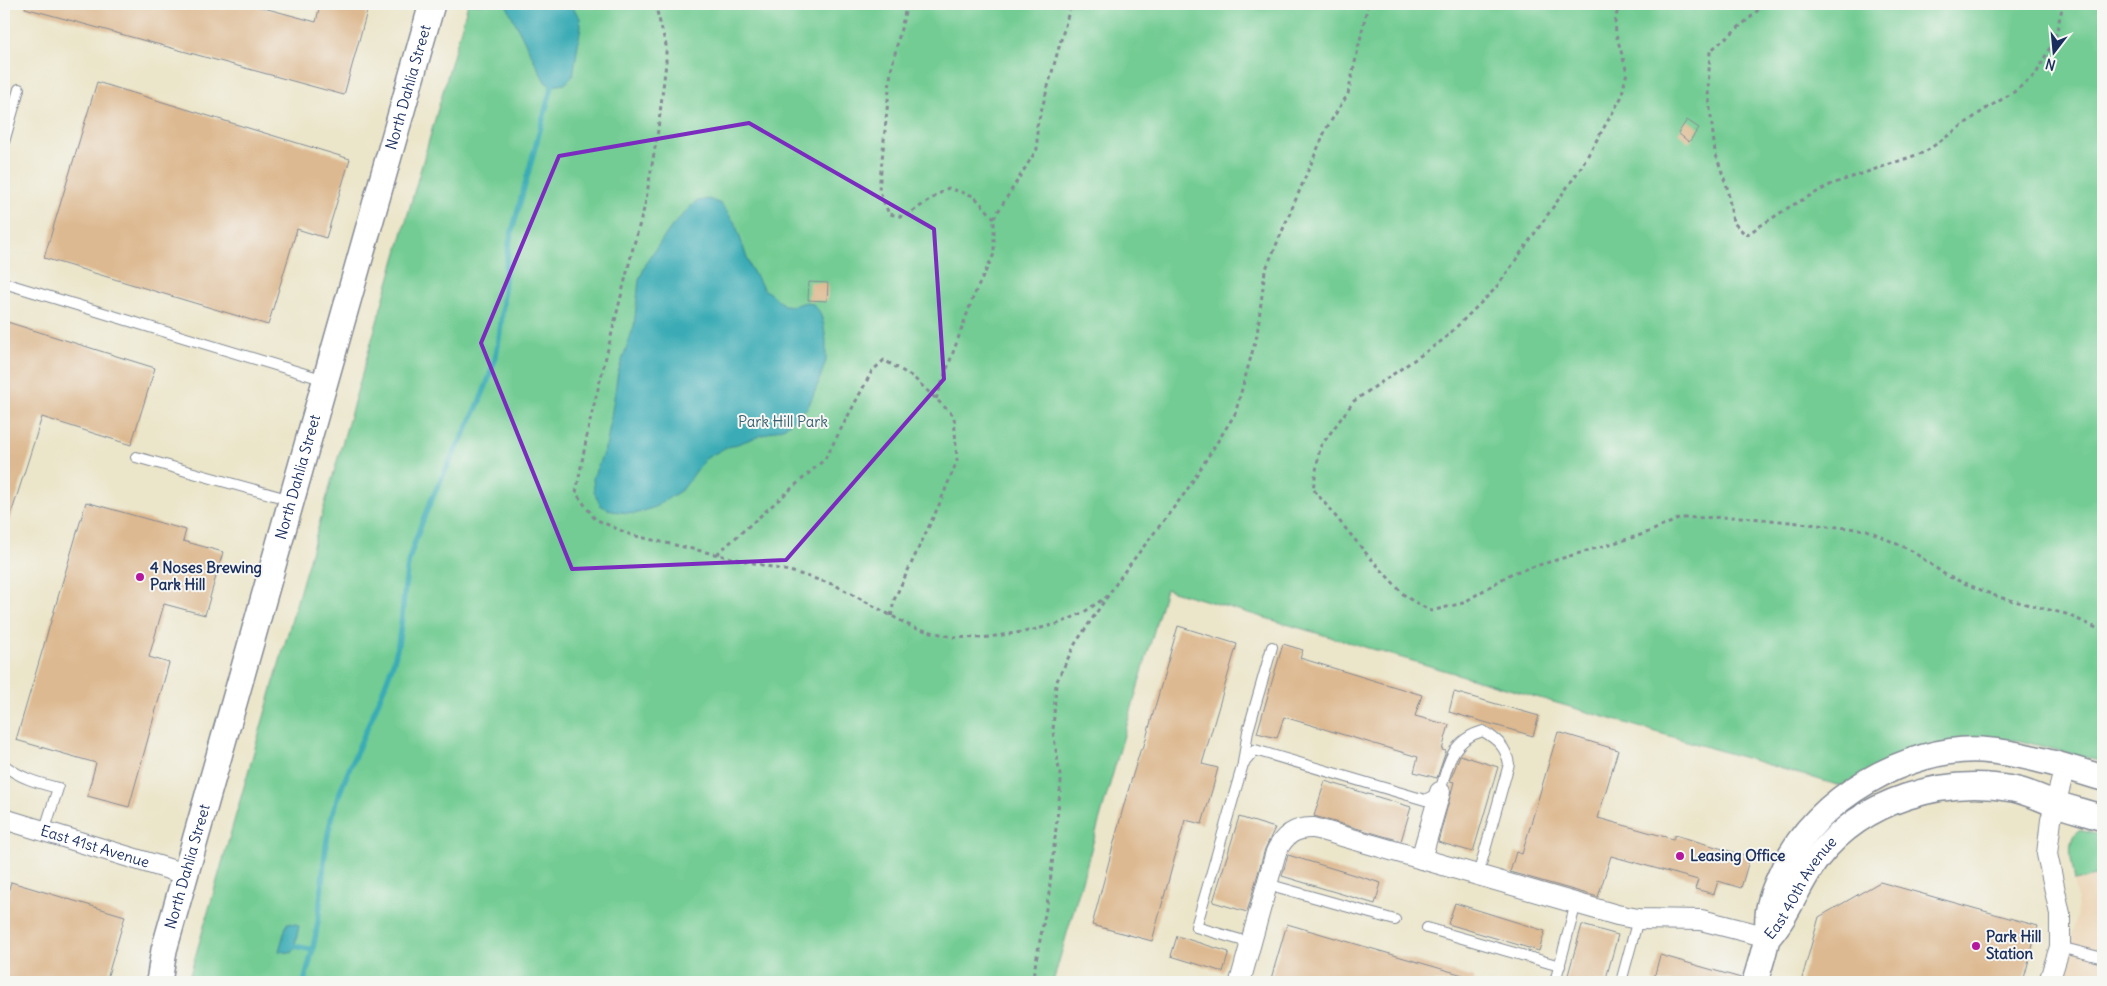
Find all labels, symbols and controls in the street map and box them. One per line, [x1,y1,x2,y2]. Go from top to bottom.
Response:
street label: North Dahlia Street [381,23,435,152]
north arrow [2030,28,2080,78]
text: N [2043,55,2058,74]
street label: North Dahlia Street [271,412,324,541]
park label: Park Hill Park [738,412,828,431]
place label: 4 Noses Brewing Park Hill [150,558,262,594]
marker: 4 Noses Brewing Park Hill [134,571,146,583]
street label: North Dahlia Street [160,802,214,931]
street label: East 41st Avenue [38,821,152,872]
street label: East 40th Avenue [1760,832,1840,943]
place label: Leasing Office [1690,846,1785,866]
marker: Leasing Office [1674,850,1686,862]
place label: Park Hill Station [1986,927,2041,963]
marker: Park Hill Station [1970,940,1982,952]

